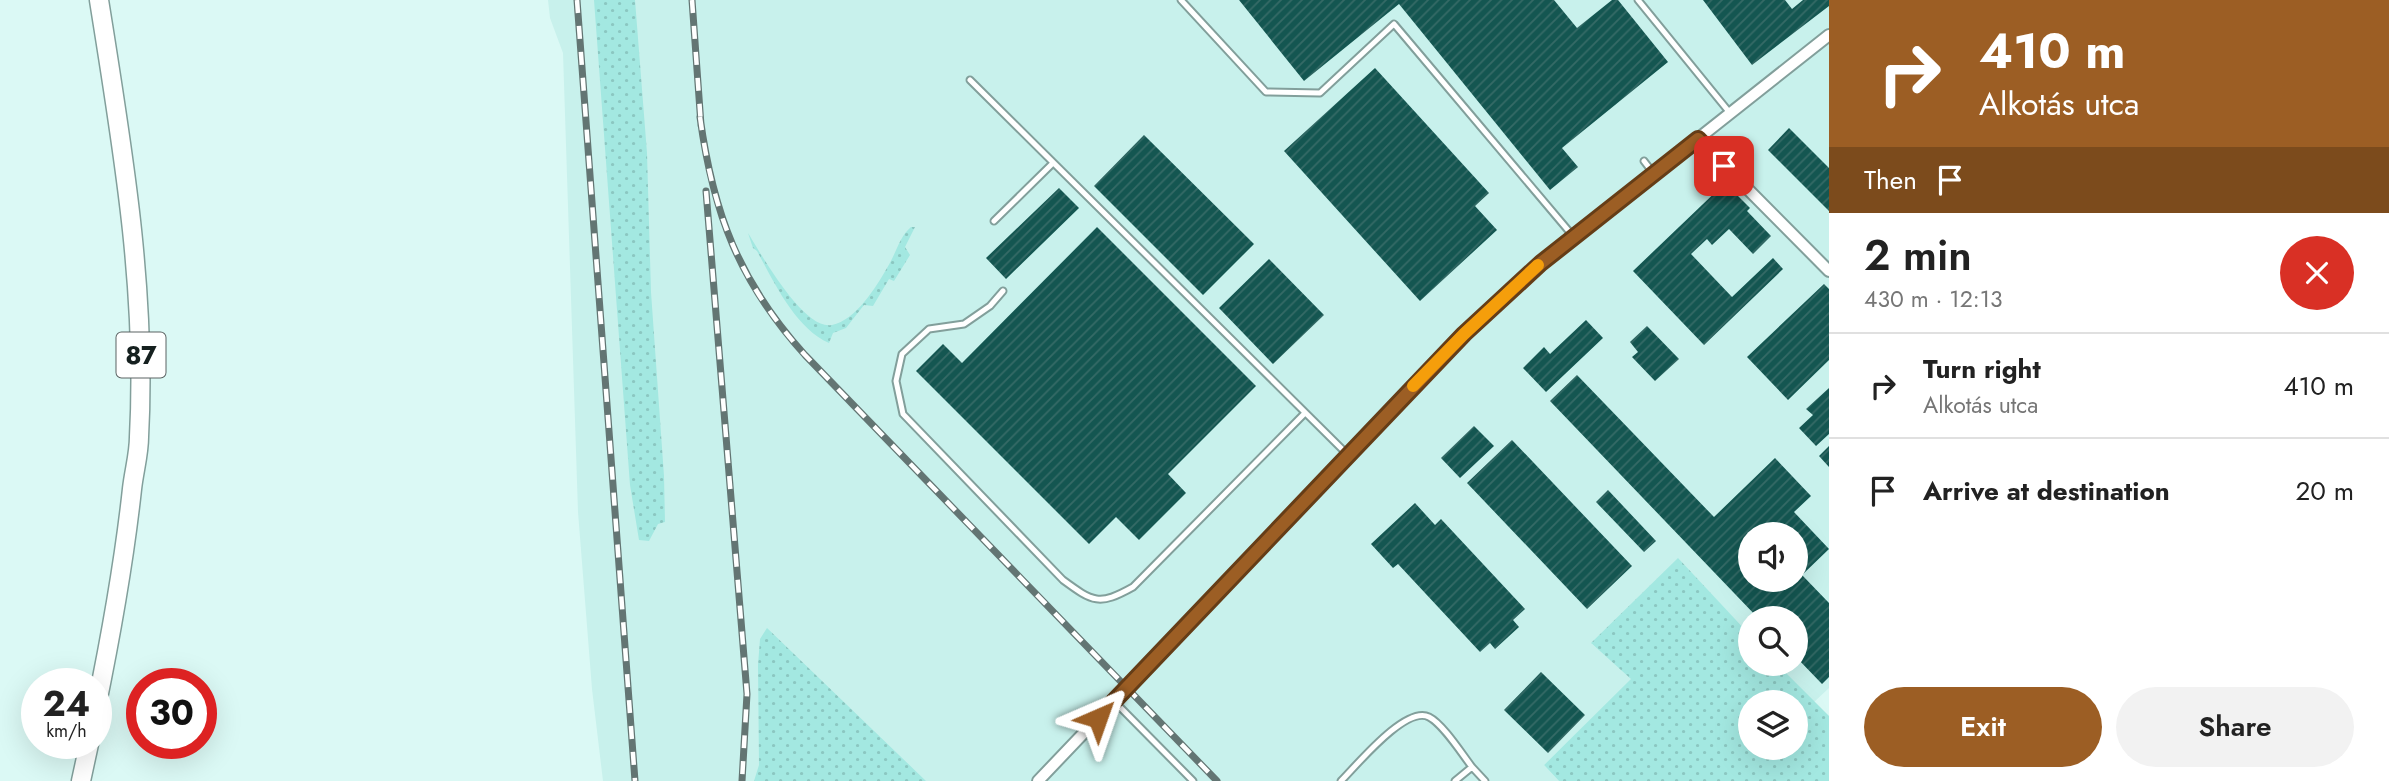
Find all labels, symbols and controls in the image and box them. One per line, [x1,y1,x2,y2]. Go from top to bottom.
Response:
text: 410 m [1979,16,2125,86]
icon: right [1864,28,1955,119]
text: Alkotás utca [1979,81,2139,127]
pin [1694,136,1754,196]
icon: arrive [1705,147,1743,185]
text: Then [1864,161,1917,199]
icon: arrive [1931,161,1969,199]
text: 2 min [1864,225,1972,286]
button: close [2280,236,2354,310]
text: 430 m · 12:13 [1864,282,2003,316]
road number: 87 [116,332,166,378]
text: Turn right [1923,350,2041,388]
icon: right [1864,367,1902,405]
text: 410 m [2283,367,2354,405]
text: Alkotás utca [1923,388,2038,422]
icon: arrive [1864,472,1902,510]
text: Arrive at destination [1923,472,2170,510]
text: 20 m [2296,472,2354,510]
map controls [1738,522,1808,760]
button: sound [1738,522,1808,592]
button: search [1738,606,1808,676]
speed limit sign: 30 [126,668,217,759]
text: 24 [43,679,90,729]
position arrow [1061,681,1135,755]
button: Exit [1864,687,2102,767]
button: Share [2116,687,2354,767]
button: layers [1738,690,1808,760]
text: km/h [46,718,87,744]

